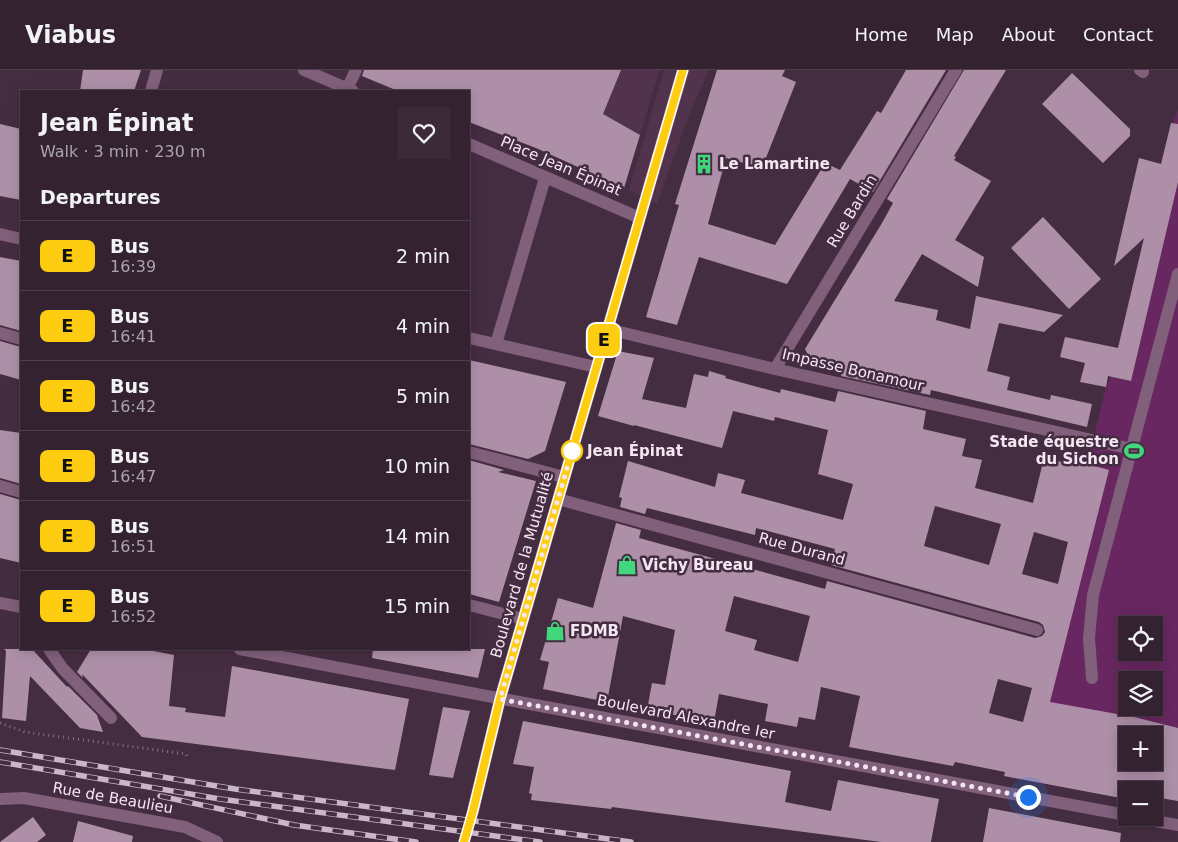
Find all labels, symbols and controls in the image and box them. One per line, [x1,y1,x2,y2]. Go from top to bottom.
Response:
text: Viabus [25,21,116,49]
text: Home [855,24,908,45]
text: Map [936,24,974,45]
text: About [1002,24,1055,45]
text: Contact [1083,24,1153,45]
button: heart [398,107,450,159]
text: Jean Épinat [40,109,193,137]
street label: Place Jean Épinat [498,131,625,200]
text: Walk · 3 min · 230 m [40,142,205,161]
building icon: Le Lamartine [693,153,715,175]
place label: Le Lamartine [719,155,830,173]
street label: Rue Bardin [823,171,881,251]
text: Departures [40,186,161,208]
text: Bus [110,235,149,257]
text: E [61,245,74,266]
text: 2 min [396,245,450,267]
text: 16:39 [110,257,156,276]
text: Bus [110,305,149,327]
text: E [61,315,74,336]
text: 4 min [396,315,450,337]
line badge: E [588,324,620,356]
text: 16:41 [110,327,156,346]
text: E [598,329,610,350]
street label: Impasse Bonamour [780,345,926,395]
text: Bus [110,375,149,397]
text: E [61,385,74,406]
text: 5 min [396,385,450,407]
text: 16:42 [110,397,156,416]
place label: Stade équestre du Sichon [989,433,1119,468]
marker: Jean Épinat [561,440,583,462]
sports icon: Stade équestre du Sichon [1123,440,1145,462]
place label: Jean Épinat [586,441,683,460]
text: Bus [110,445,149,467]
text: E [61,455,74,476]
text: 10 min [384,455,450,477]
text: 16:47 [110,467,156,486]
street label: Boulevard de la Mutualité [487,470,557,660]
text: Bus [110,515,149,537]
text: E [61,525,74,546]
text: 14 min [384,525,450,547]
street label: Rue Durand [757,529,847,569]
text: 16:51 [110,537,156,556]
shop icon: Vichy Bureau [616,554,638,576]
place label: Vichy Bureau [642,556,754,574]
text: Bus [110,585,149,607]
text: E [61,595,74,616]
text: 15 min [384,595,450,617]
text: 16:52 [110,607,156,626]
map controls [1118,616,1163,826]
button: locate [1118,616,1163,661]
shop icon: FDMB [544,620,566,642]
place label: FDMB [570,622,619,640]
button: layers [1118,671,1163,716]
street label: Boulevard Alexandre Ier [596,691,777,743]
button: + [1118,726,1163,771]
street label: Rue de Beaulieu [51,779,175,817]
button: − [1118,781,1163,826]
your location [1016,785,1041,810]

